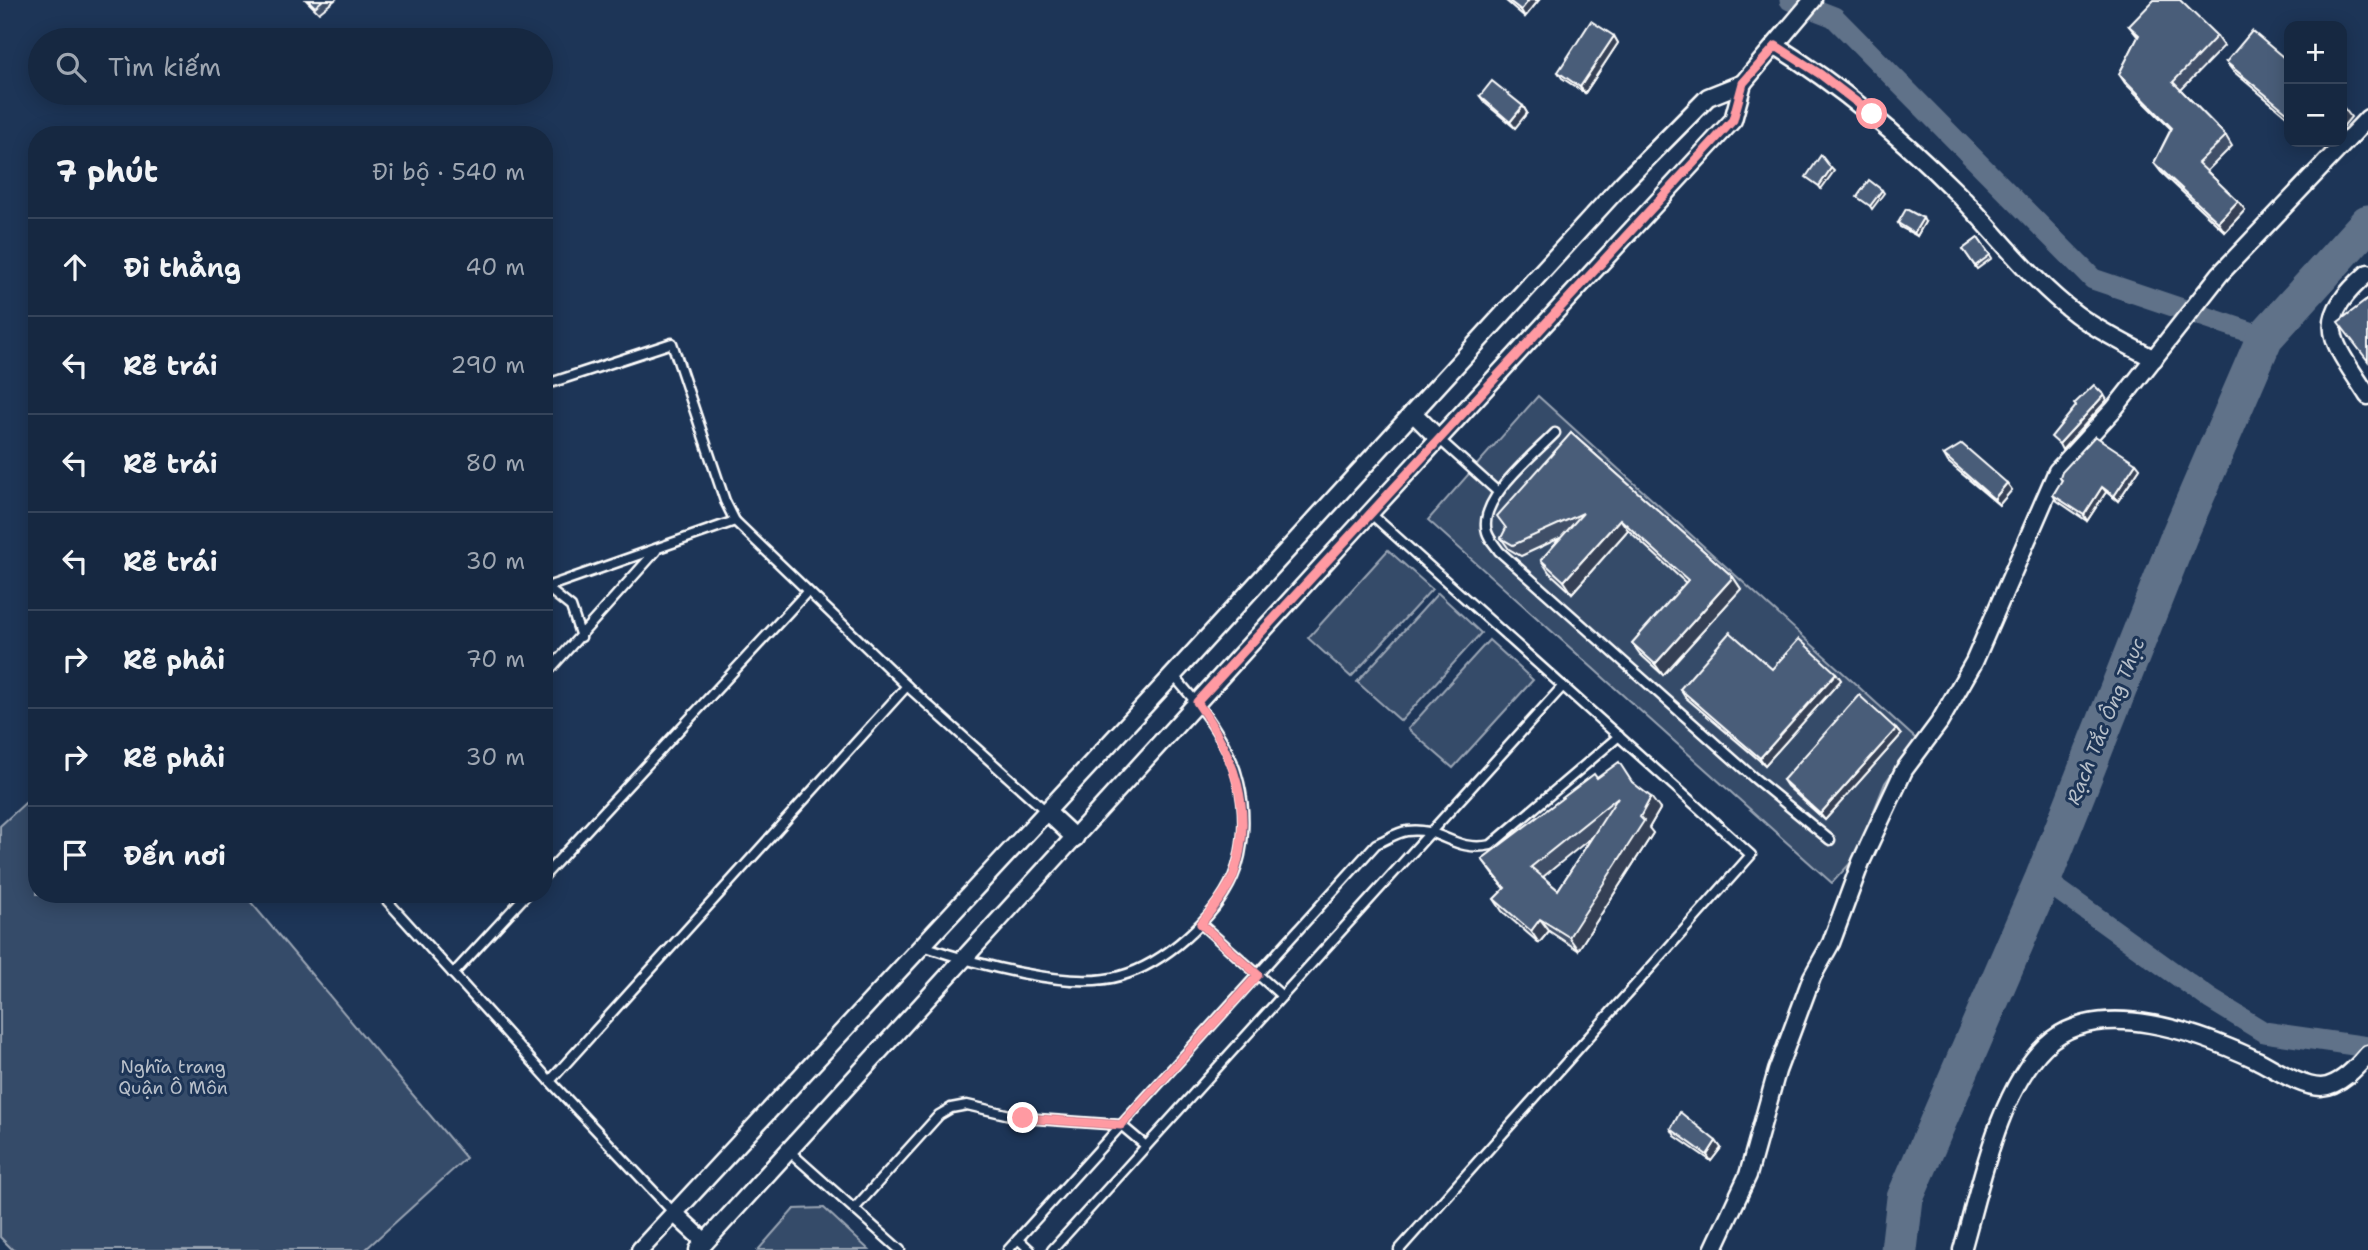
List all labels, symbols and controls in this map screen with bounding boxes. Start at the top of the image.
map controls [2284,21,2347,147]
button: + [2284,21,2347,84]
search box [28,28,553,105]
icon: search [52,48,90,86]
text: Tìm kiếm [108,49,221,84]
button: − [2284,84,2347,147]
route start [1856,98,1887,129]
text: 7 phút [56,151,158,192]
text: Đi bộ · 540 m [372,157,525,187]
icon: ahead [56,248,94,286]
text: Đi thẳng [123,250,241,285]
text: 40 m [465,252,525,282]
icon: left [56,346,94,384]
text: Rẽ trái [123,348,218,383]
text: 290 m [451,350,525,380]
icon: left [56,444,94,482]
text: Rẽ trái [123,446,218,481]
text: 80 m [466,448,525,478]
icon: left [56,542,94,580]
text: Rẽ trái [123,544,218,579]
text: 30 m [466,546,525,576]
water label: Rạch Tắc Ông Thục [2060,634,2150,808]
icon: right [56,640,94,678]
text: Rẽ phải [123,642,225,677]
text: 70 m [466,644,525,674]
icon: right [56,738,94,776]
text: Rẽ phải [123,740,225,775]
text: 30 m [466,742,525,772]
icon: arrive [56,836,94,874]
text: Đến nơi [123,838,226,873]
park label: Nghĩa trang Quận Ô Môn [118,1055,228,1100]
route end [1007,1102,1038,1133]

